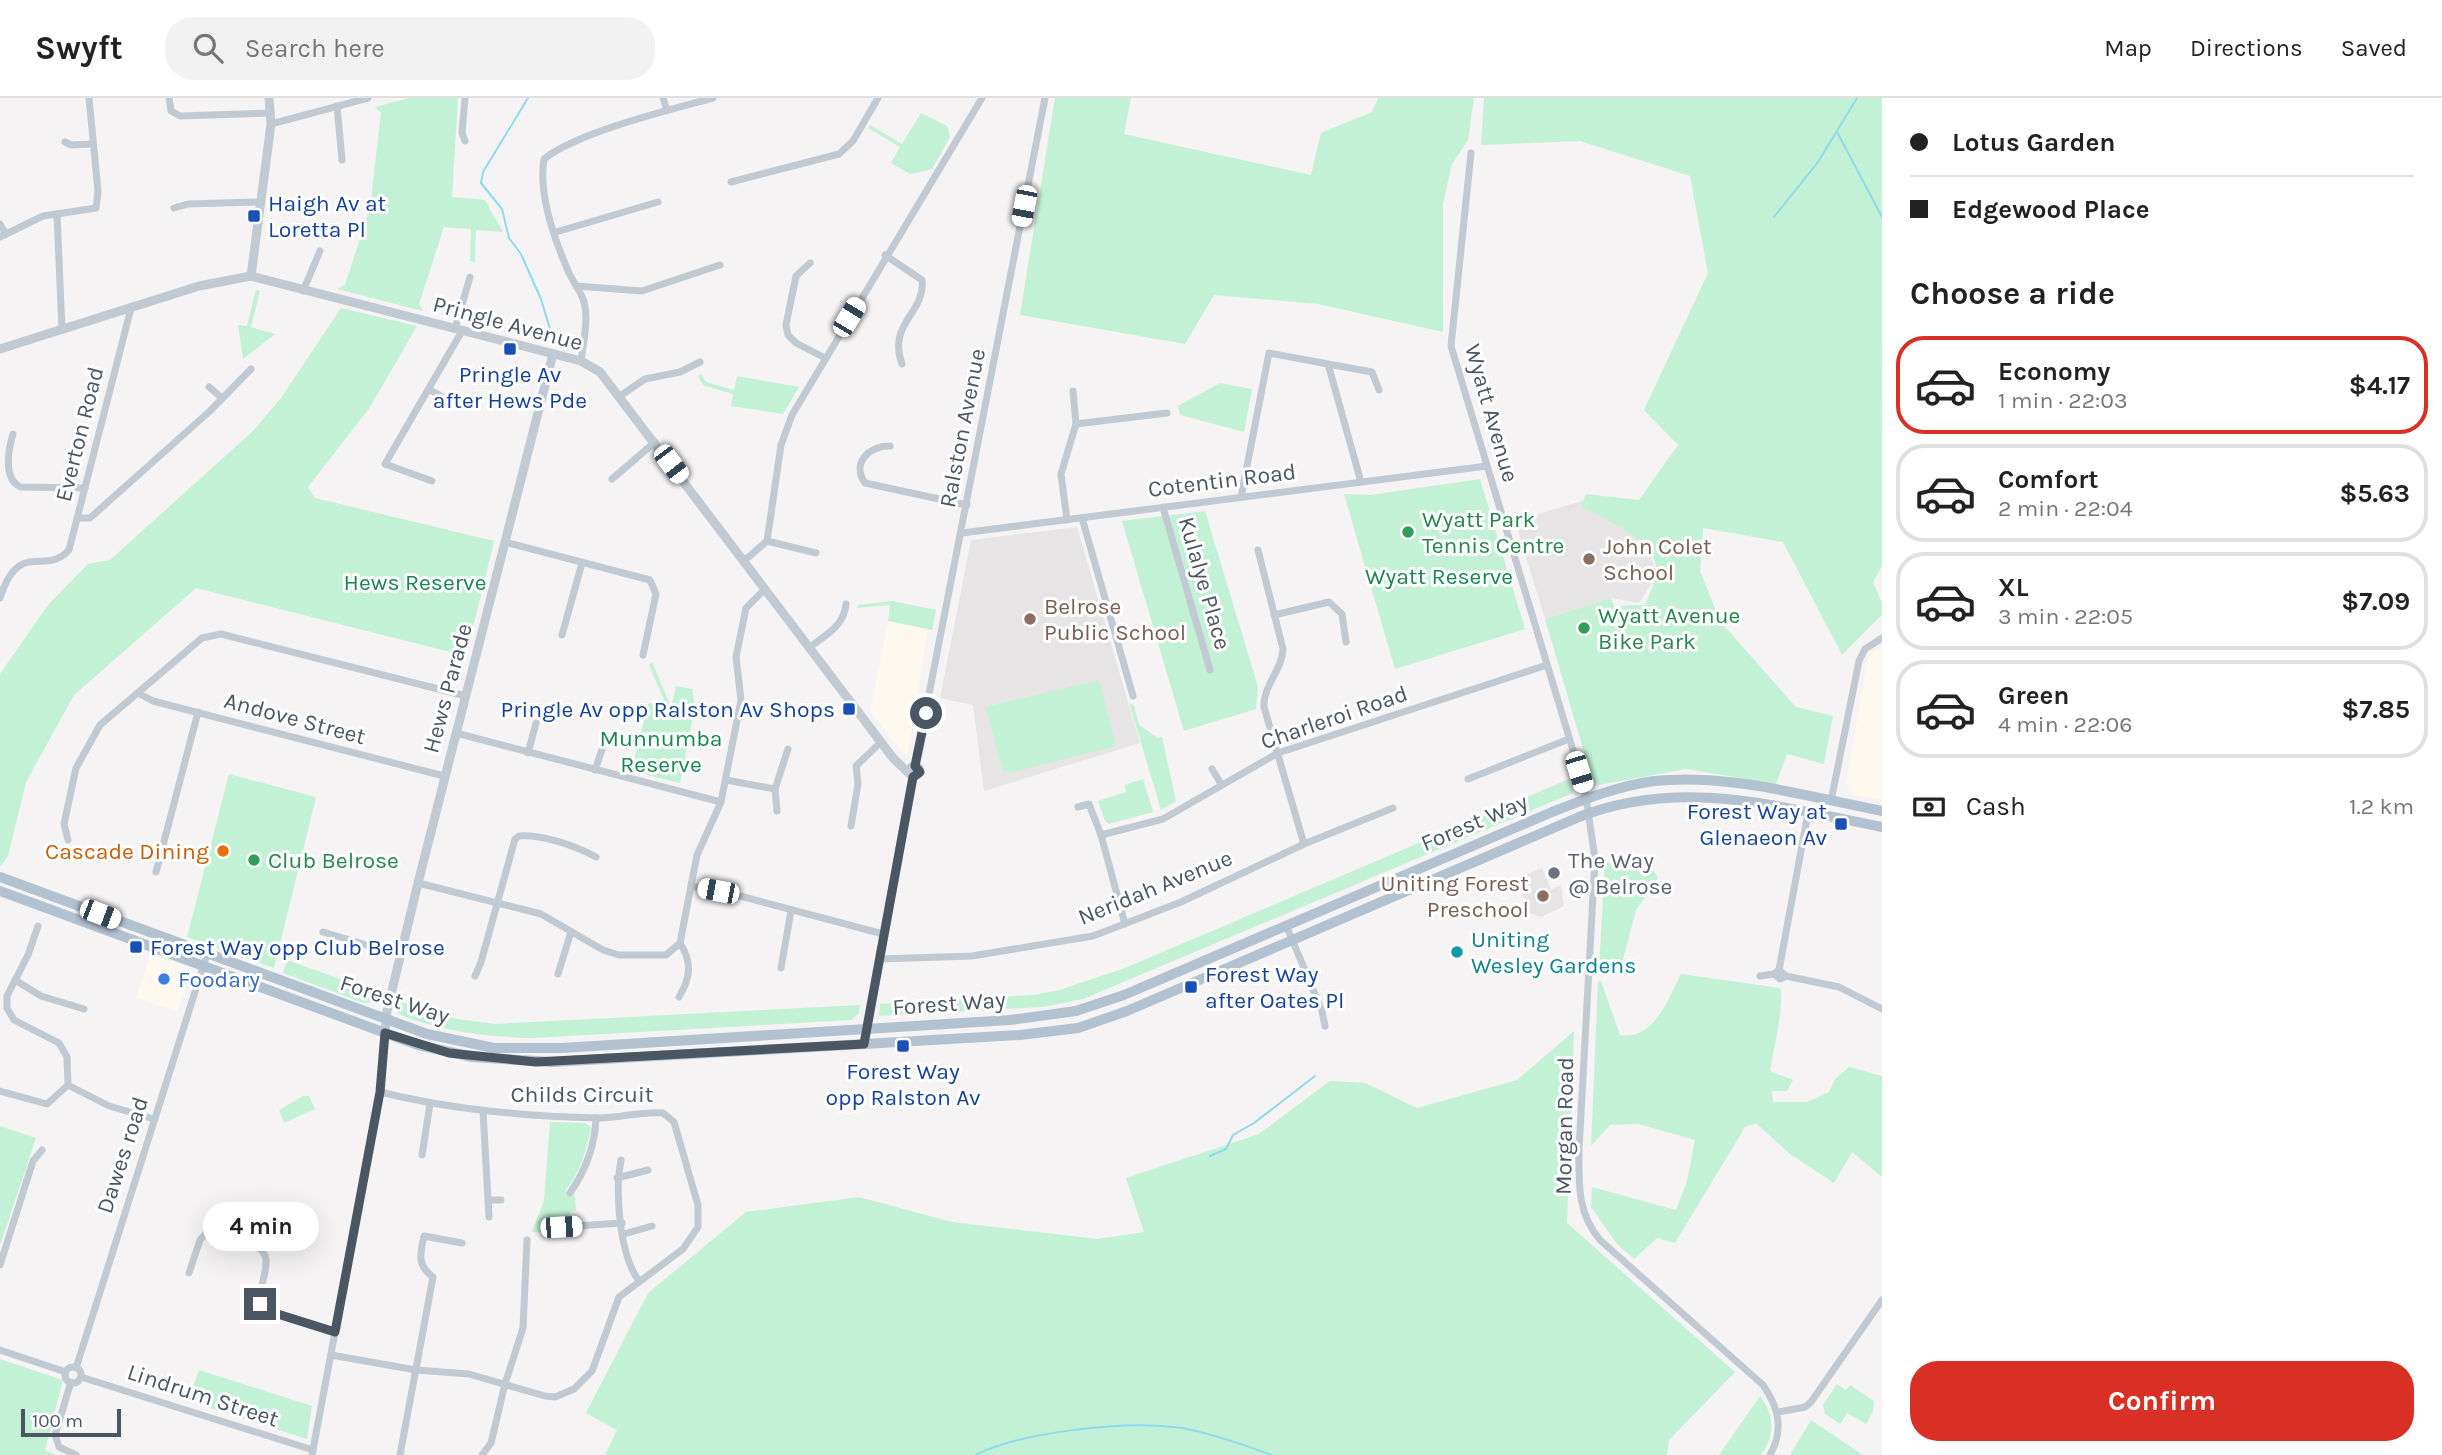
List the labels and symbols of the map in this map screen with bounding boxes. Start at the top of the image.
car [1010,183,1039,229]
place label: Haigh Av at Loretta Pl [268,190,387,243]
marker: Haigh Av at Loretta Pl [246,208,262,224]
street label: Pringle Avenue [430,290,586,356]
car [830,294,869,340]
marker: Pringle Av after Hews Pde [502,341,518,357]
street label: Wyatt Avenue [1459,341,1524,485]
street label: Ralston Avenue [934,346,991,510]
place label: Pringle Av after Hews Pde [433,361,587,414]
street label: Everton Road [50,364,109,504]
car [650,441,693,487]
street label: Cotentin Road [1147,458,1298,503]
place label: Wyatt Park Tennis Centre [1422,506,1564,559]
street label: Kulalye Place [1173,514,1236,653]
marker: Wyatt Park Tennis Centre [1400,524,1416,540]
place label: John Colet School [1603,533,1712,586]
marker: John Colet School [1581,551,1597,567]
park label: Wyatt Reserve [1365,563,1513,590]
park label: Hews Reserve [344,569,486,596]
place label: Belrose Public School [1044,593,1186,646]
place label: Wyatt Avenue Bike Park [1598,602,1740,655]
marker: Belrose Public School [1022,611,1038,627]
street label: Hews Parade [417,620,478,756]
marker: Wyatt Avenue Bike Park [1576,620,1592,636]
street label: Charleroi Road [1257,680,1411,755]
street label: Andove Street [221,687,369,750]
place label: Pringle Av opp Ralston Av Shops [500,696,835,723]
route start [910,697,942,729]
marker: Pringle Av opp Ralston Av Shops [841,701,857,717]
park label: Munnumba Reserve [600,725,722,778]
car [1563,749,1596,795]
street label: Forest Way [1417,788,1532,857]
place label: Forest Way at Glenaeon Av [1687,798,1827,851]
marker: Forest Way at Glenaeon Av [1833,816,1849,832]
place label: Cascade Dining [45,838,209,865]
marker: Cascade Dining [215,843,231,859]
street label: Neridah Avenue [1074,844,1236,931]
place label: Club Belrose [268,847,399,874]
place label: The Way @ Belrose [1568,847,1672,900]
marker: Club Belrose [246,852,262,868]
marker: The Way @ Belrose [1546,865,1562,881]
place label: Uniting Forest Preschool [1381,870,1529,923]
car [696,877,741,905]
marker: Uniting Forest Preschool [1535,888,1551,904]
car [77,897,124,931]
place label: Uniting Wesley Gardens [1471,926,1636,979]
place label: Forest Way opp Club Belrose [150,934,445,961]
marker: Forest Way opp Club Belrose [128,939,144,955]
marker: Uniting Wesley Gardens [1449,944,1465,960]
place label: Forest Way after Oates Pl [1205,961,1344,1014]
place label: Foodary [178,966,260,993]
street label: Forest Way [337,969,453,1030]
marker: Foodary [156,971,172,987]
marker: Forest Way after Oates Pl [1183,979,1199,995]
street label: Forest Way [891,986,1007,1021]
marker: Forest Way opp Ralston Av [895,1038,911,1054]
street label: Morgan Road [1550,1057,1579,1195]
place label: Forest Way opp Ralston Av [825,1058,981,1111]
street label: Childs Circuit [510,1081,654,1108]
street label: Dawes road [91,1093,154,1217]
callout: 4 min [202,1202,318,1252]
car [540,1215,583,1239]
route end [244,1288,276,1320]
street label: Lindrum Street [124,1358,282,1433]
scale bar [21,1406,121,1438]

